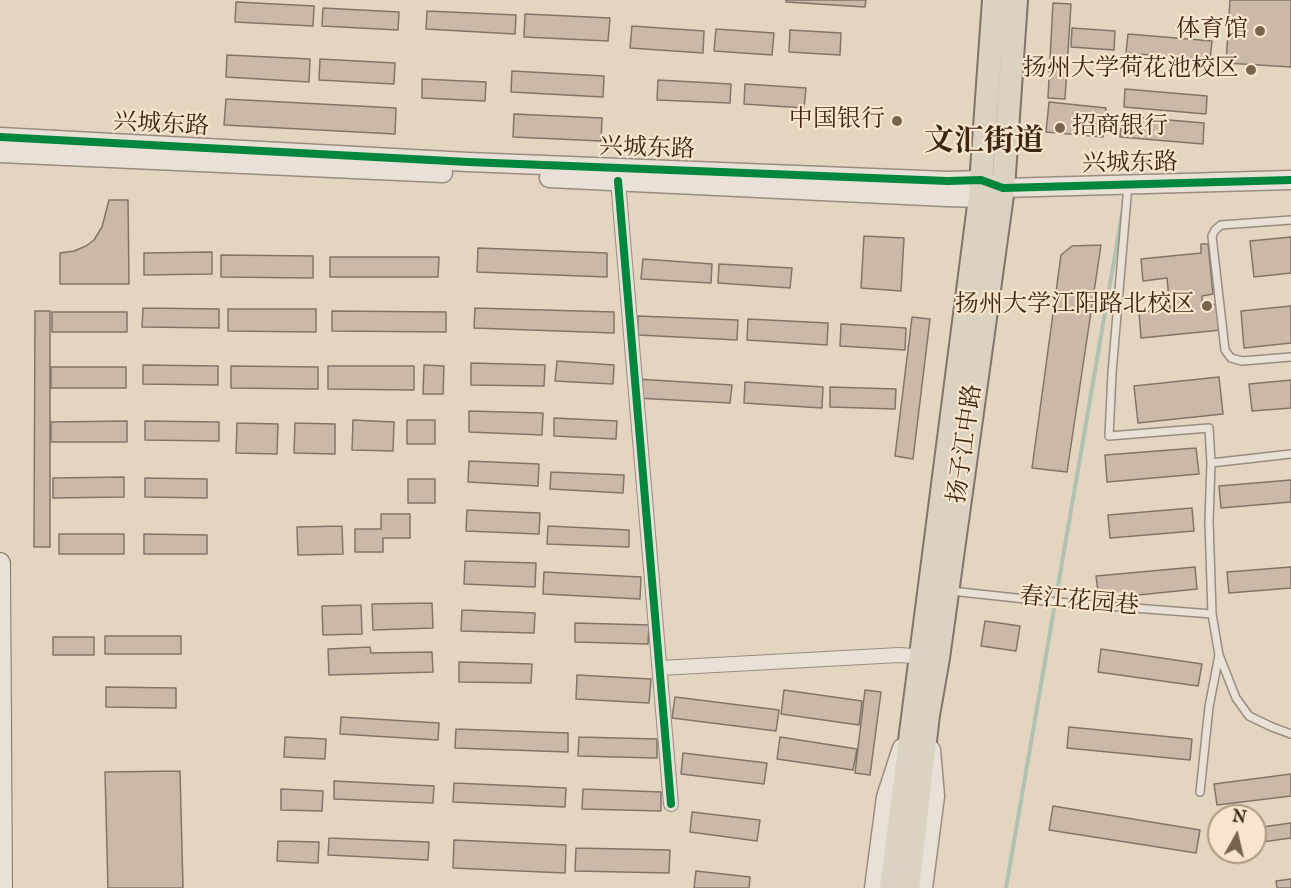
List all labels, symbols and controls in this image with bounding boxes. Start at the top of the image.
place label: 体育馆 [1176,17,1248,45]
marker: 体育馆 [1253,24,1267,38]
place label: 扬州大学荷花池校区 [1023,56,1239,84]
marker: 扬州大学荷花池校区 [1244,63,1258,77]
place label: 中国银行 [789,107,885,135]
street label: 兴城东路 [112,109,210,143]
marker: 中国银行 [890,114,904,128]
place label: 招商银行 [1072,114,1168,142]
marker: 招商银行 [1053,121,1067,135]
district label: 文汇街道 [924,126,1044,162]
street label: 兴城东路 [599,134,695,166]
street label: 兴城东路 [1082,150,1178,180]
place label: 扬州大学江阳路北校区 [955,292,1195,320]
marker: 扬州大学江阳路北校区 [1200,299,1214,313]
street label: 扬子江中路 [944,383,990,505]
street label: 春江花园巷 [1018,583,1140,623]
north arrow [1207,804,1267,864]
text: N [1231,807,1247,829]

